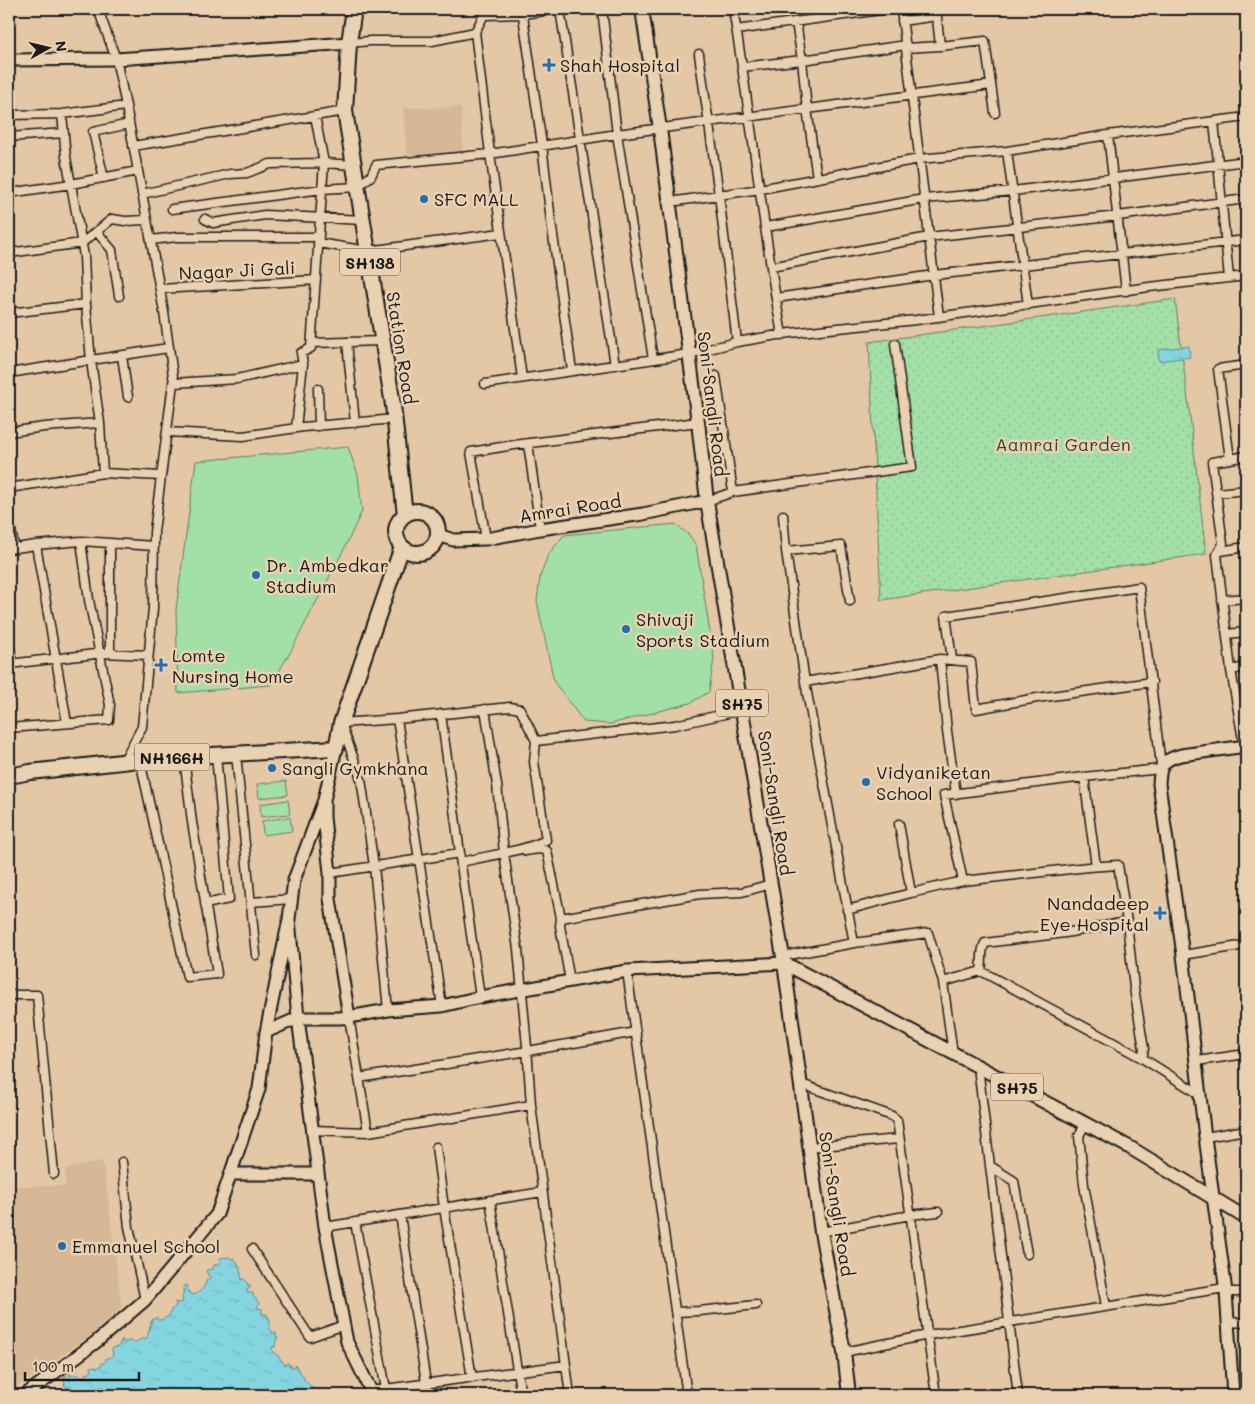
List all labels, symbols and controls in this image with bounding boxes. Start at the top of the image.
north arrow [22,22,72,72]
text: N [51,40,72,53]
place label: Shah Hospital [560,53,680,77]
marker: Shah Hospital [542,58,556,72]
place label: SFC MALL [434,187,519,211]
marker: SFC MALL [418,193,430,205]
road number: SH138 [340,248,400,276]
street label: Nagar Ji Gali [178,255,296,285]
street label: Station Road [381,290,423,406]
street label: Soni-Sangli Road [692,330,734,478]
park label: Aamrai Garden [995,432,1131,456]
street label: Amrai Road [517,488,623,528]
place label: Dr. Ambedkar Stadium [266,553,389,598]
marker: Dr. Ambedkar Stadium [250,569,262,581]
place label: Shivaji Sports Stadium [636,607,770,652]
marker: Shivaji Sports Stadium [620,623,632,635]
place label: Lomte Nursing Home [172,643,294,688]
marker: Lomte Nursing Home [154,658,168,672]
road number: SH75 [716,690,768,716]
street label: Soni-Sangli Road [753,729,799,877]
road number: NH166H [134,744,210,770]
place label: Sangli Gymkhana [282,756,429,780]
place label: Vidyaniketan School [876,760,990,805]
marker: Sangli Gymkhana [266,762,278,774]
marker: Vidyaniketan School [860,776,872,788]
place label: Nandadeep Eye Hospital [1040,891,1149,936]
marker: Nandadeep Eye Hospital [1153,906,1167,920]
road number: SH75 [991,1074,1043,1100]
street label: Soni-Sangli Road [814,1130,860,1278]
place label: Emmanuel School [72,1234,220,1258]
marker: Emmanuel School [56,1240,68,1252]
scale bar [25,1349,139,1381]
text: 100 m [32,1356,74,1376]

